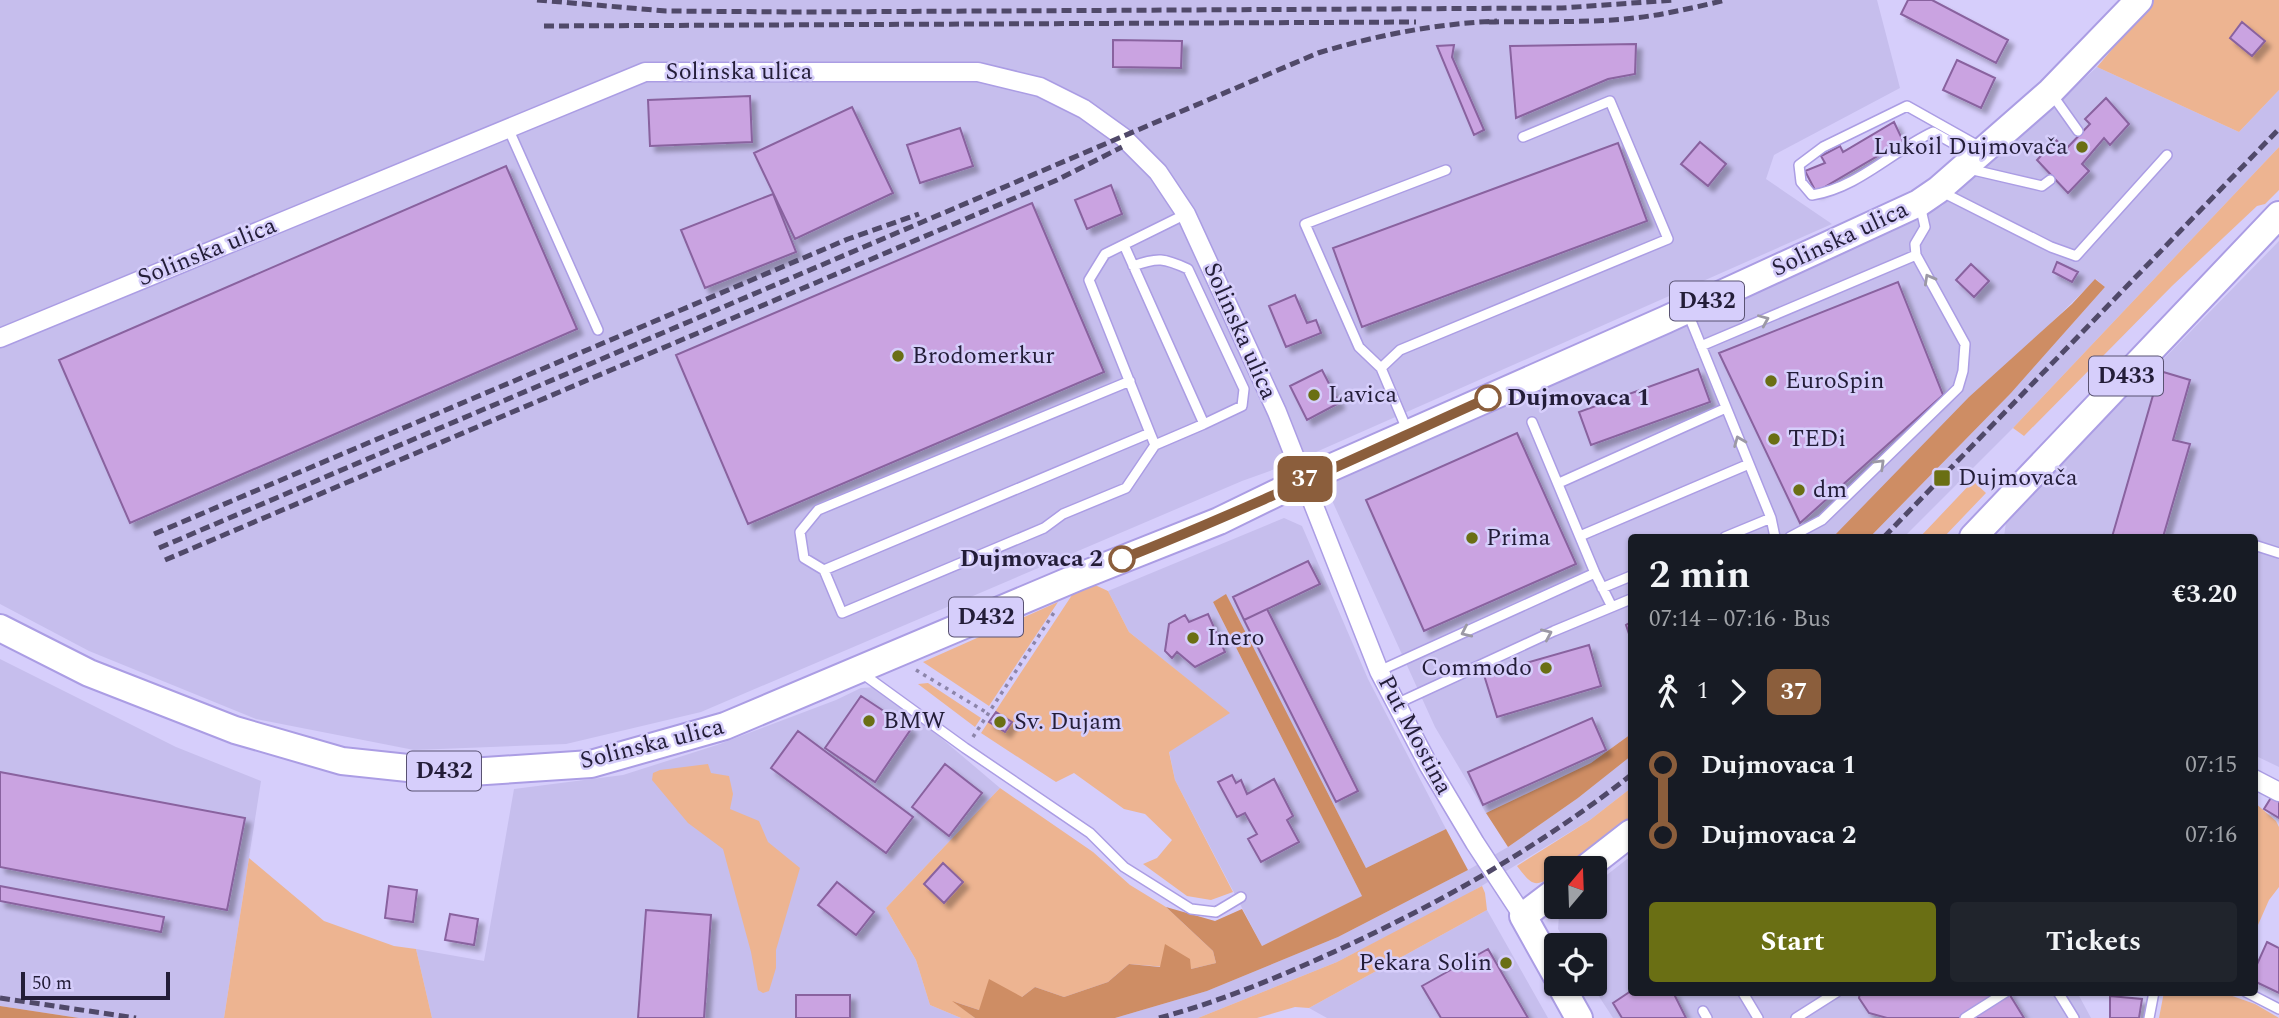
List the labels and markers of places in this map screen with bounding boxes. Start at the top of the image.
place label: Lukoil Dujmovača [1873,129,2068,165]
marker: Lukoil Dujmovača [2074,139,2090,155]
place label: Brodomerkur [912,338,1055,374]
marker: Brodomerkur [890,348,906,364]
place label: EuroSpin [1785,363,1884,399]
marker: EuroSpin [1763,373,1779,389]
place label: Lavica [1328,377,1397,413]
place label: Dujmovaca 1 [1507,380,1650,416]
marker: Dujmovaca 1 [1475,385,1501,411]
marker: Lavica [1306,387,1322,403]
place label: TEDi [1788,421,1846,457]
marker: TEDi [1766,431,1782,447]
place label: Dujmovača [1958,460,2078,496]
marker: Dujmovača [1932,468,1952,488]
place label: dm [1813,472,1847,508]
marker: dm [1791,482,1807,498]
place label: Prima [1486,520,1551,556]
marker: Prima [1464,530,1480,546]
place label: Dujmovaca 2 [960,541,1103,577]
marker: Dujmovaca 2 [1109,546,1135,572]
place label: Inero [1207,620,1264,656]
marker: Inero [1185,630,1201,646]
place label: Commodo [1421,650,1532,686]
marker: Commodo [1538,660,1554,676]
place label: BMW [883,703,946,739]
place label: Sv. Dujam [1014,704,1122,740]
marker: BMW [861,713,877,729]
marker: Sv. Dujam [992,714,1008,730]
place label: Pekara Solin [1359,945,1492,981]
marker: Pekara Solin [1498,955,1514,971]

